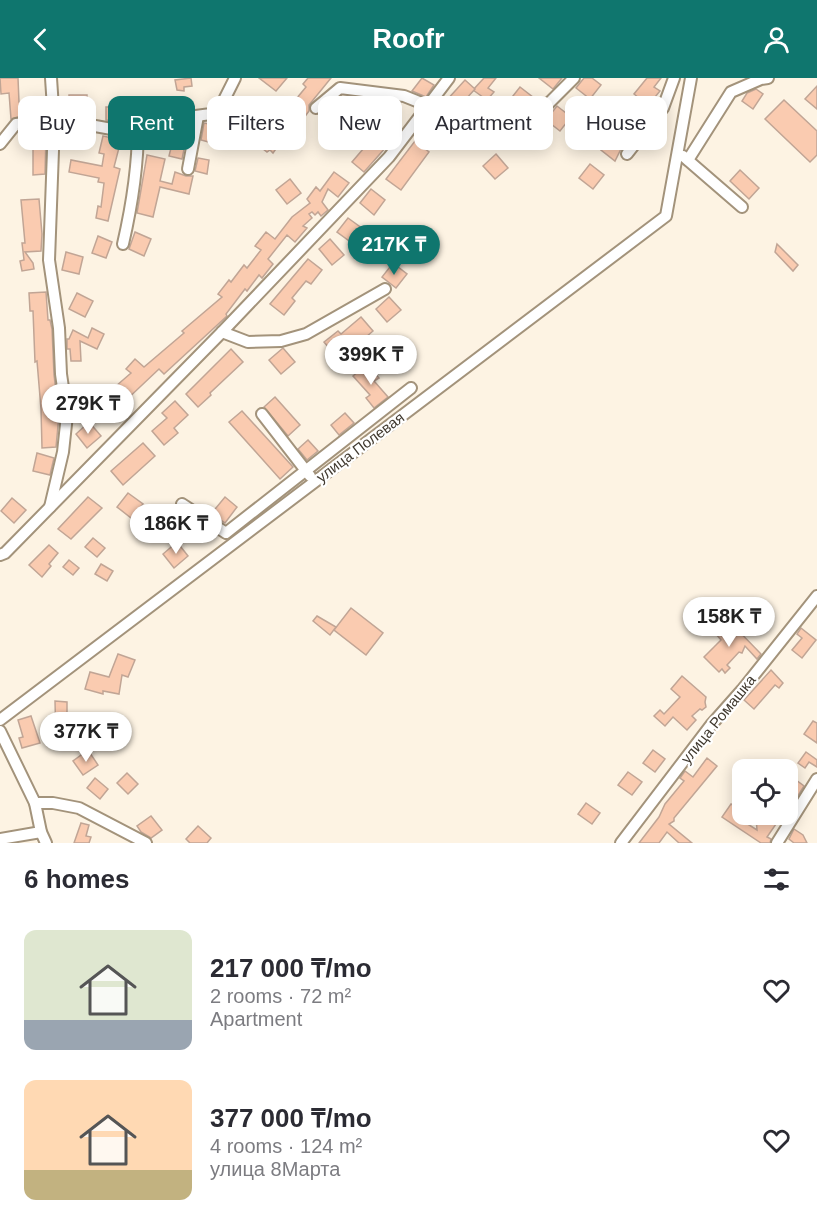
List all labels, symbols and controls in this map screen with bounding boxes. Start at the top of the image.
icon: back [24,23,57,56]
icon: person [760,23,793,56]
text: Roofr [373,24,444,54]
chip: Buy [18,96,96,150]
chip: Rent [108,96,195,150]
chip: Filters [207,96,306,150]
chip: New [318,96,402,150]
chip: Apartment [414,96,553,150]
chip: House [565,96,667,150]
pin: 217K ₸ [345,225,443,276]
text: 217K ₸ [362,233,426,255]
pin: 399K ₸ [322,335,420,386]
text: 399K ₸ [339,343,403,365]
pin: 279K ₸ [39,384,137,435]
text: 279K ₸ [56,392,120,414]
street label: улица Полевая [313,408,407,486]
pin: 186K ₸ [127,504,225,555]
text: 186K ₸ [144,512,208,534]
pin: 158K ₸ [680,597,778,648]
text: 158K ₸ [697,605,761,627]
street label: улица Ромашка [677,671,759,767]
pin: 377K ₸ [37,712,135,763]
text: 377K ₸ [54,720,118,742]
map controls [732,759,798,825]
button: locate [732,759,798,825]
icon: filters [760,863,793,896]
text: 6 homes [24,864,130,894]
text: 217 000 ₸/mo [210,953,372,983]
icon: home [72,954,144,1026]
icon: heart [760,974,793,1007]
text: 2 rooms · 72 m² [210,985,351,1007]
text: Apartment [210,1008,302,1030]
text: 377 000 ₸/mo [210,1103,372,1133]
icon: home [72,1104,144,1176]
icon: heart [760,1124,793,1157]
text: 4 rooms · 124 m² [210,1135,362,1157]
text: улица 8Марта [210,1158,340,1180]

